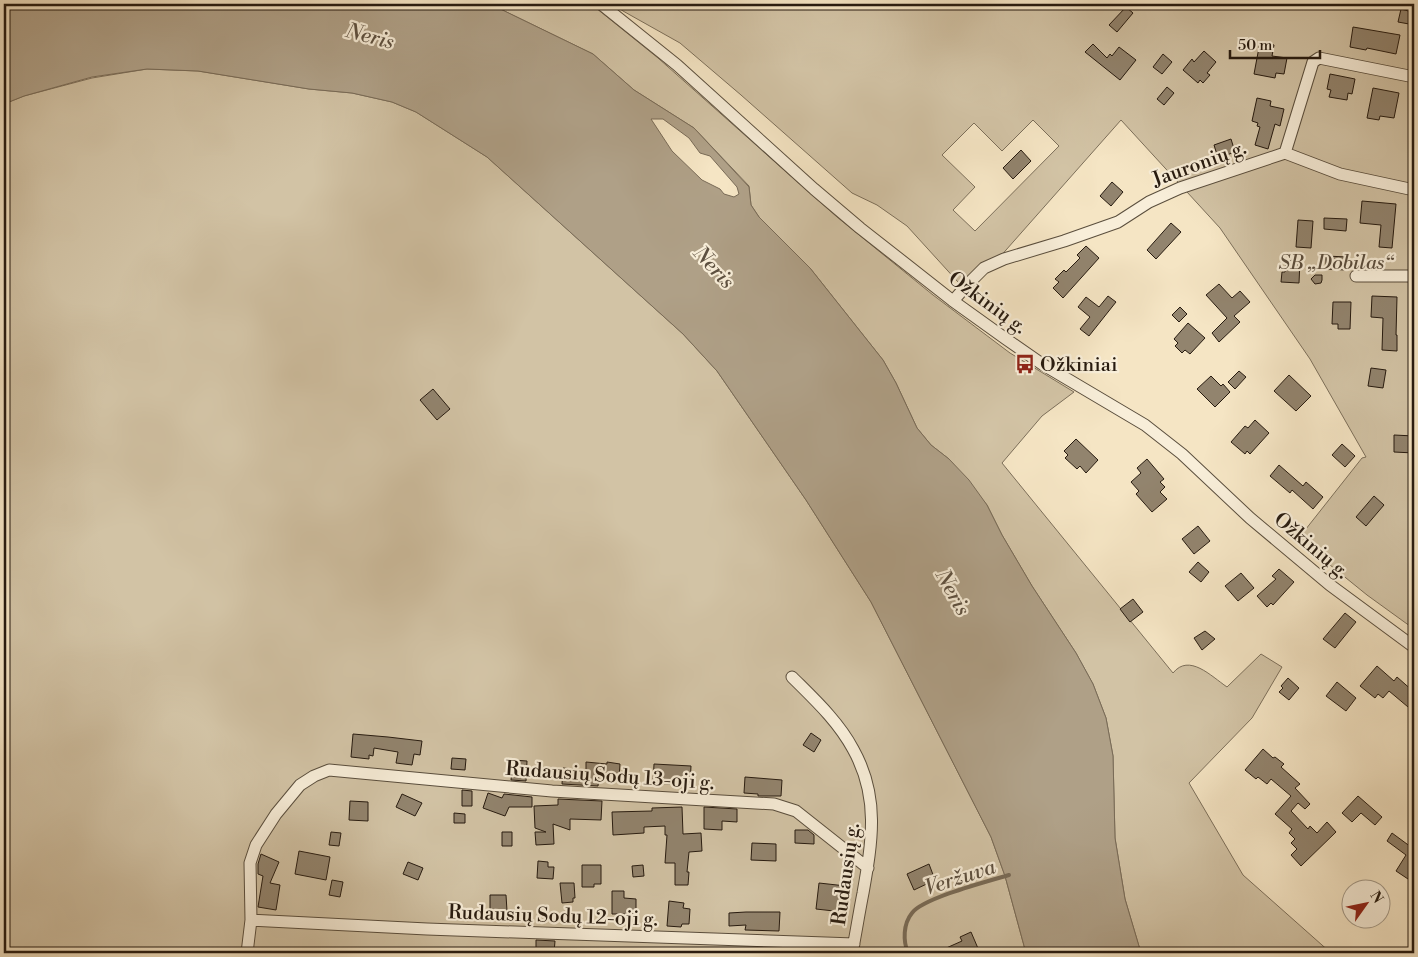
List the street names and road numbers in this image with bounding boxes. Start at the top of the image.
street label: Jauronių g. [1148,136,1250,193]
street label: Ožkinių g. [943,266,1031,340]
street label: Ožkinių g. [1268,507,1354,585]
street label: Rudausių Sodų 13-oji g. [505,757,715,796]
street label: Rudausių g. [827,821,866,927]
street label: Rudausių Sodų 12-oji g. [448,900,658,933]

